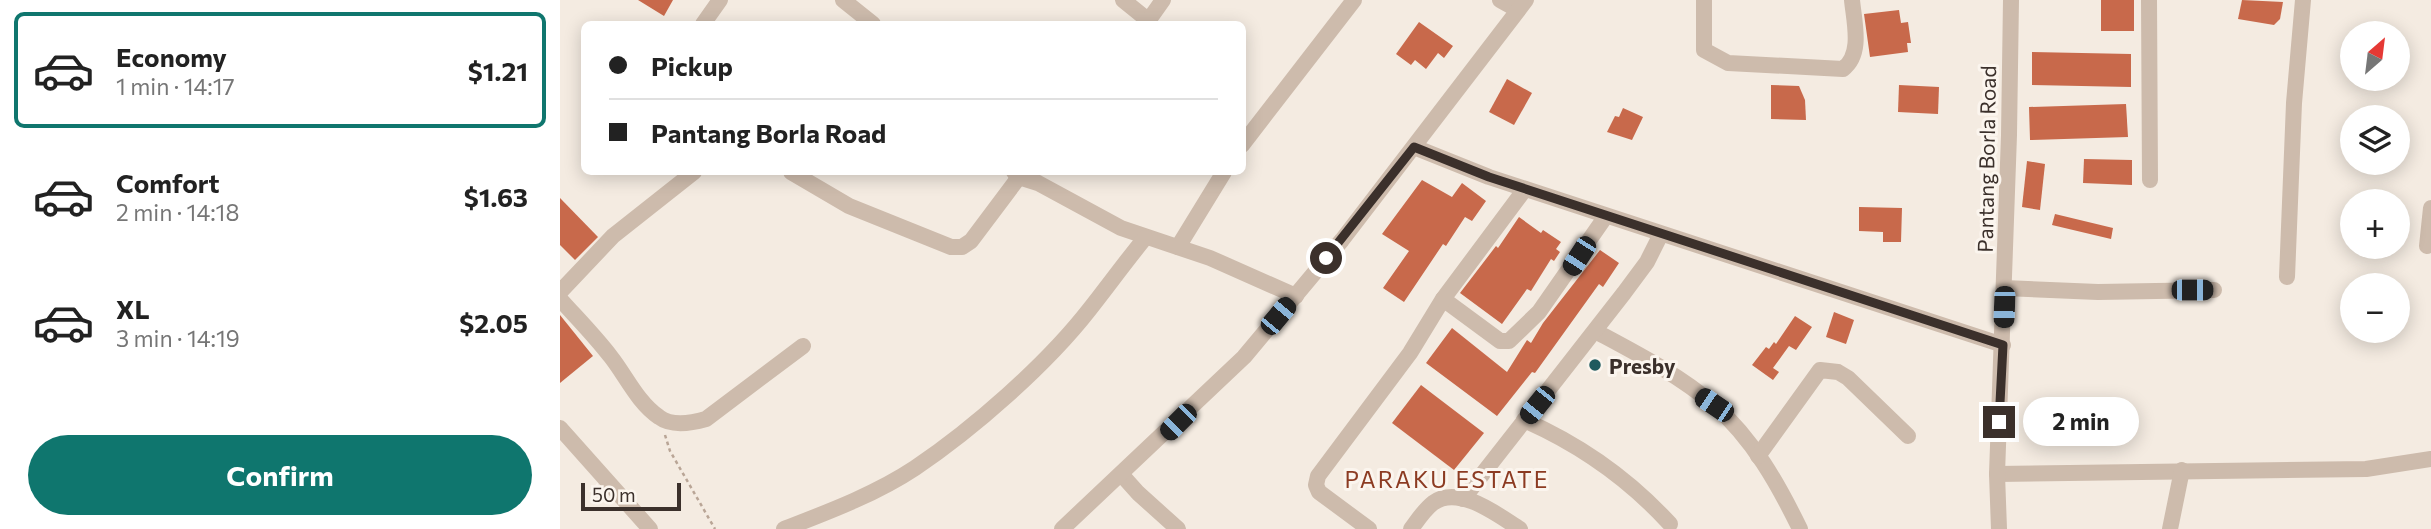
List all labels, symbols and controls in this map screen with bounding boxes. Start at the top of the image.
north arrow [2340,21,2410,91]
map controls [2340,21,2410,343]
icon: car [32,39,95,102]
text: Economy [116,41,227,72]
text: Pickup [651,50,733,81]
text: $1.21 [468,55,528,86]
street label: Pantang Borla Road [1972,65,2000,253]
text: 1 min · 14:17 [116,72,235,100]
button: layers [2340,105,2410,175]
text: Pantang Borla Road [651,117,886,148]
icon: car [32,165,95,228]
text: Comfort [116,167,219,198]
text: $1.63 [464,181,528,212]
button: + [2340,189,2410,259]
text: 2 min · 14:18 [116,198,239,226]
car [1559,233,1600,279]
route start [1310,242,1342,274]
button: − [2340,273,2410,343]
car [2172,280,2214,301]
car [1993,286,2016,328]
icon: car [32,291,95,354]
text: XL [116,293,150,324]
car [1257,293,1300,339]
text: $2.05 [459,307,528,338]
text: 3 min · 14:19 [116,324,240,352]
place label: Presby [1609,353,1676,378]
marker: Presby [1587,357,1603,373]
car [1516,382,1559,428]
car [1691,385,1738,425]
callout: 2 min [2024,398,2139,446]
car [1156,400,1201,444]
route end [1983,406,2015,438]
text: 2 min [2052,407,2110,435]
button: Confirm [28,435,532,515]
district label: PARAKU ESTATE [1345,465,1549,493]
scale bar [581,480,681,512]
text: 50 m [592,483,636,506]

